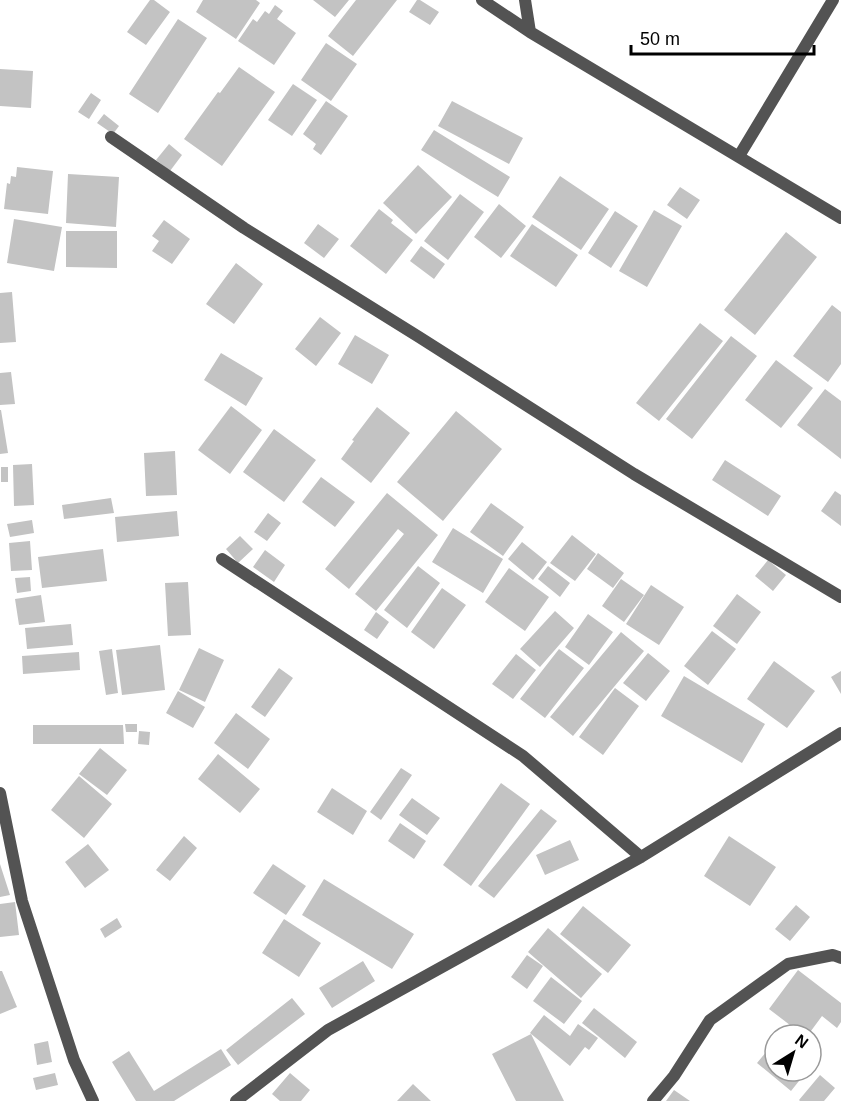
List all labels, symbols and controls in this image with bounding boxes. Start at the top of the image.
scale bar [631,18,814,56]
text: 50 m [640,29,680,49]
north arrow [763,1023,823,1083]
text: N [792,1031,811,1052]

